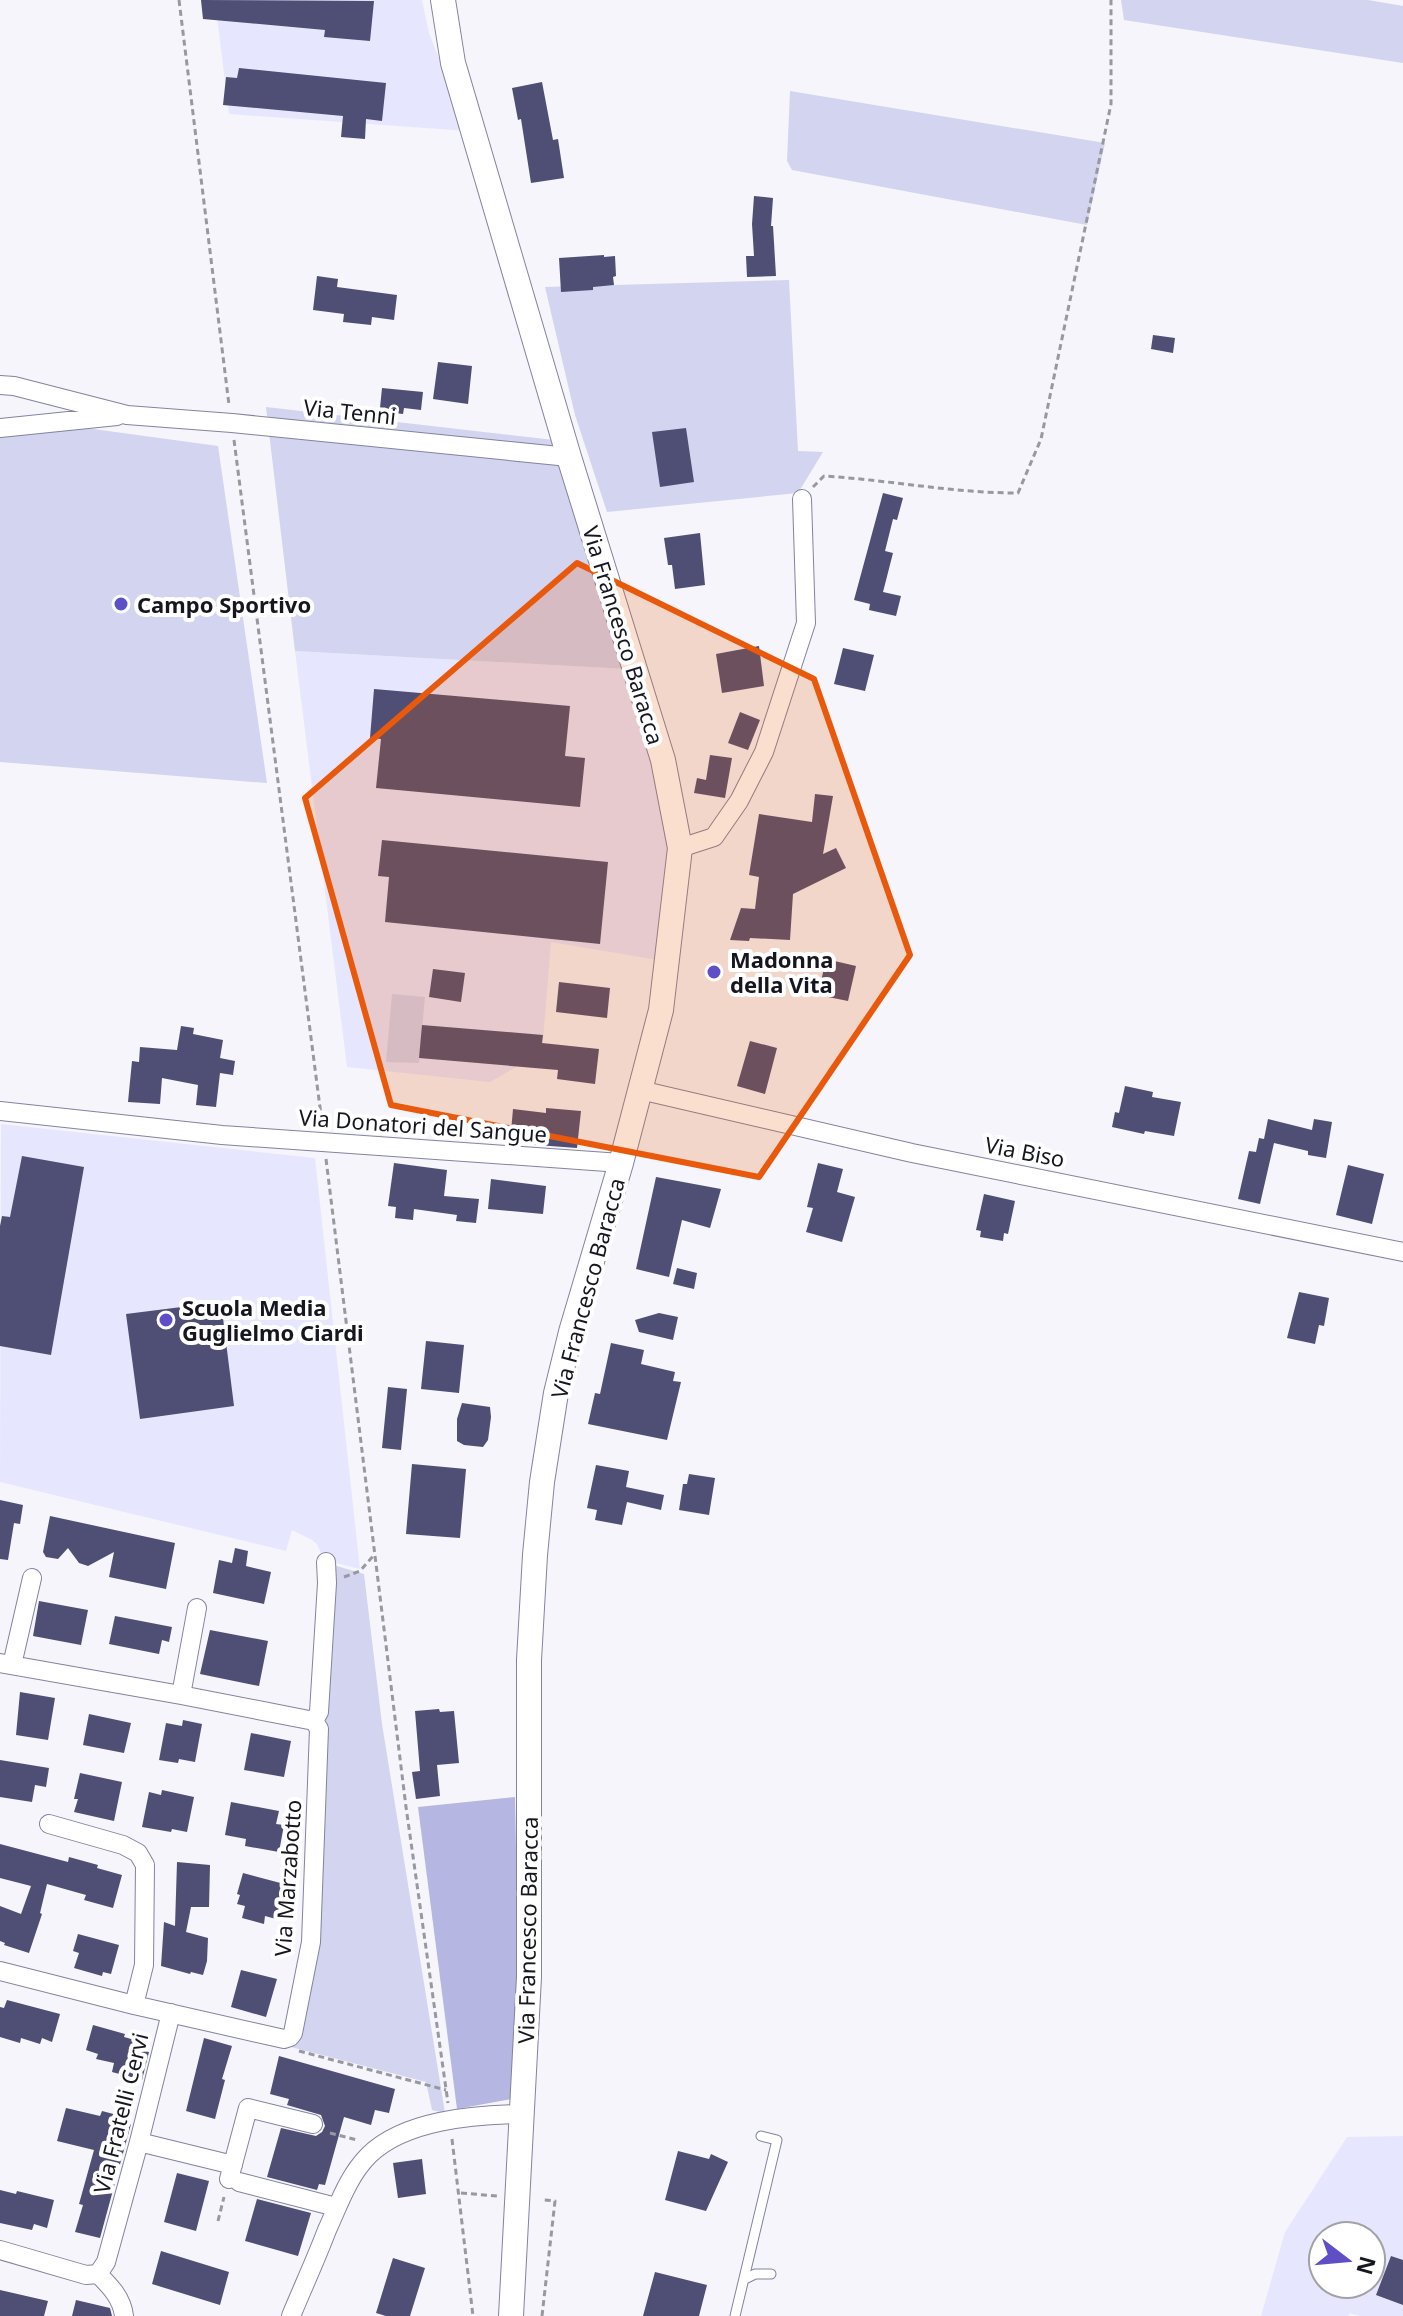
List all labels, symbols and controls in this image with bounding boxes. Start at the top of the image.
street label: Via Tenni [302,391,398,431]
street label: Via Francesco Baracca [576,522,672,748]
place label: Campo Sportivo [137,589,311,619]
marker: Campo Sportivo [112,595,130,613]
place label: Madonna della Vita [730,944,833,999]
marker: Madonna della Vita [705,963,723,981]
street label: Via Donatori del Sangue [298,1101,548,1149]
street label: Via Biso [982,1129,1068,1173]
street label: Via Francesco Baracca [543,1174,631,1402]
place label: Scuola Media Guglielmo Ciardi [182,1292,364,1347]
marker: Scuola Media Guglielmo Ciardi [157,1311,175,1329]
street label: Via Marzabotto [267,1799,307,1957]
street label: Via Francesco Baracca [510,1816,544,2044]
street label: Via Fratelli Cervi [86,2029,154,2197]
north arrow [1307,2220,1387,2300]
text: N [1350,2253,1384,2279]

